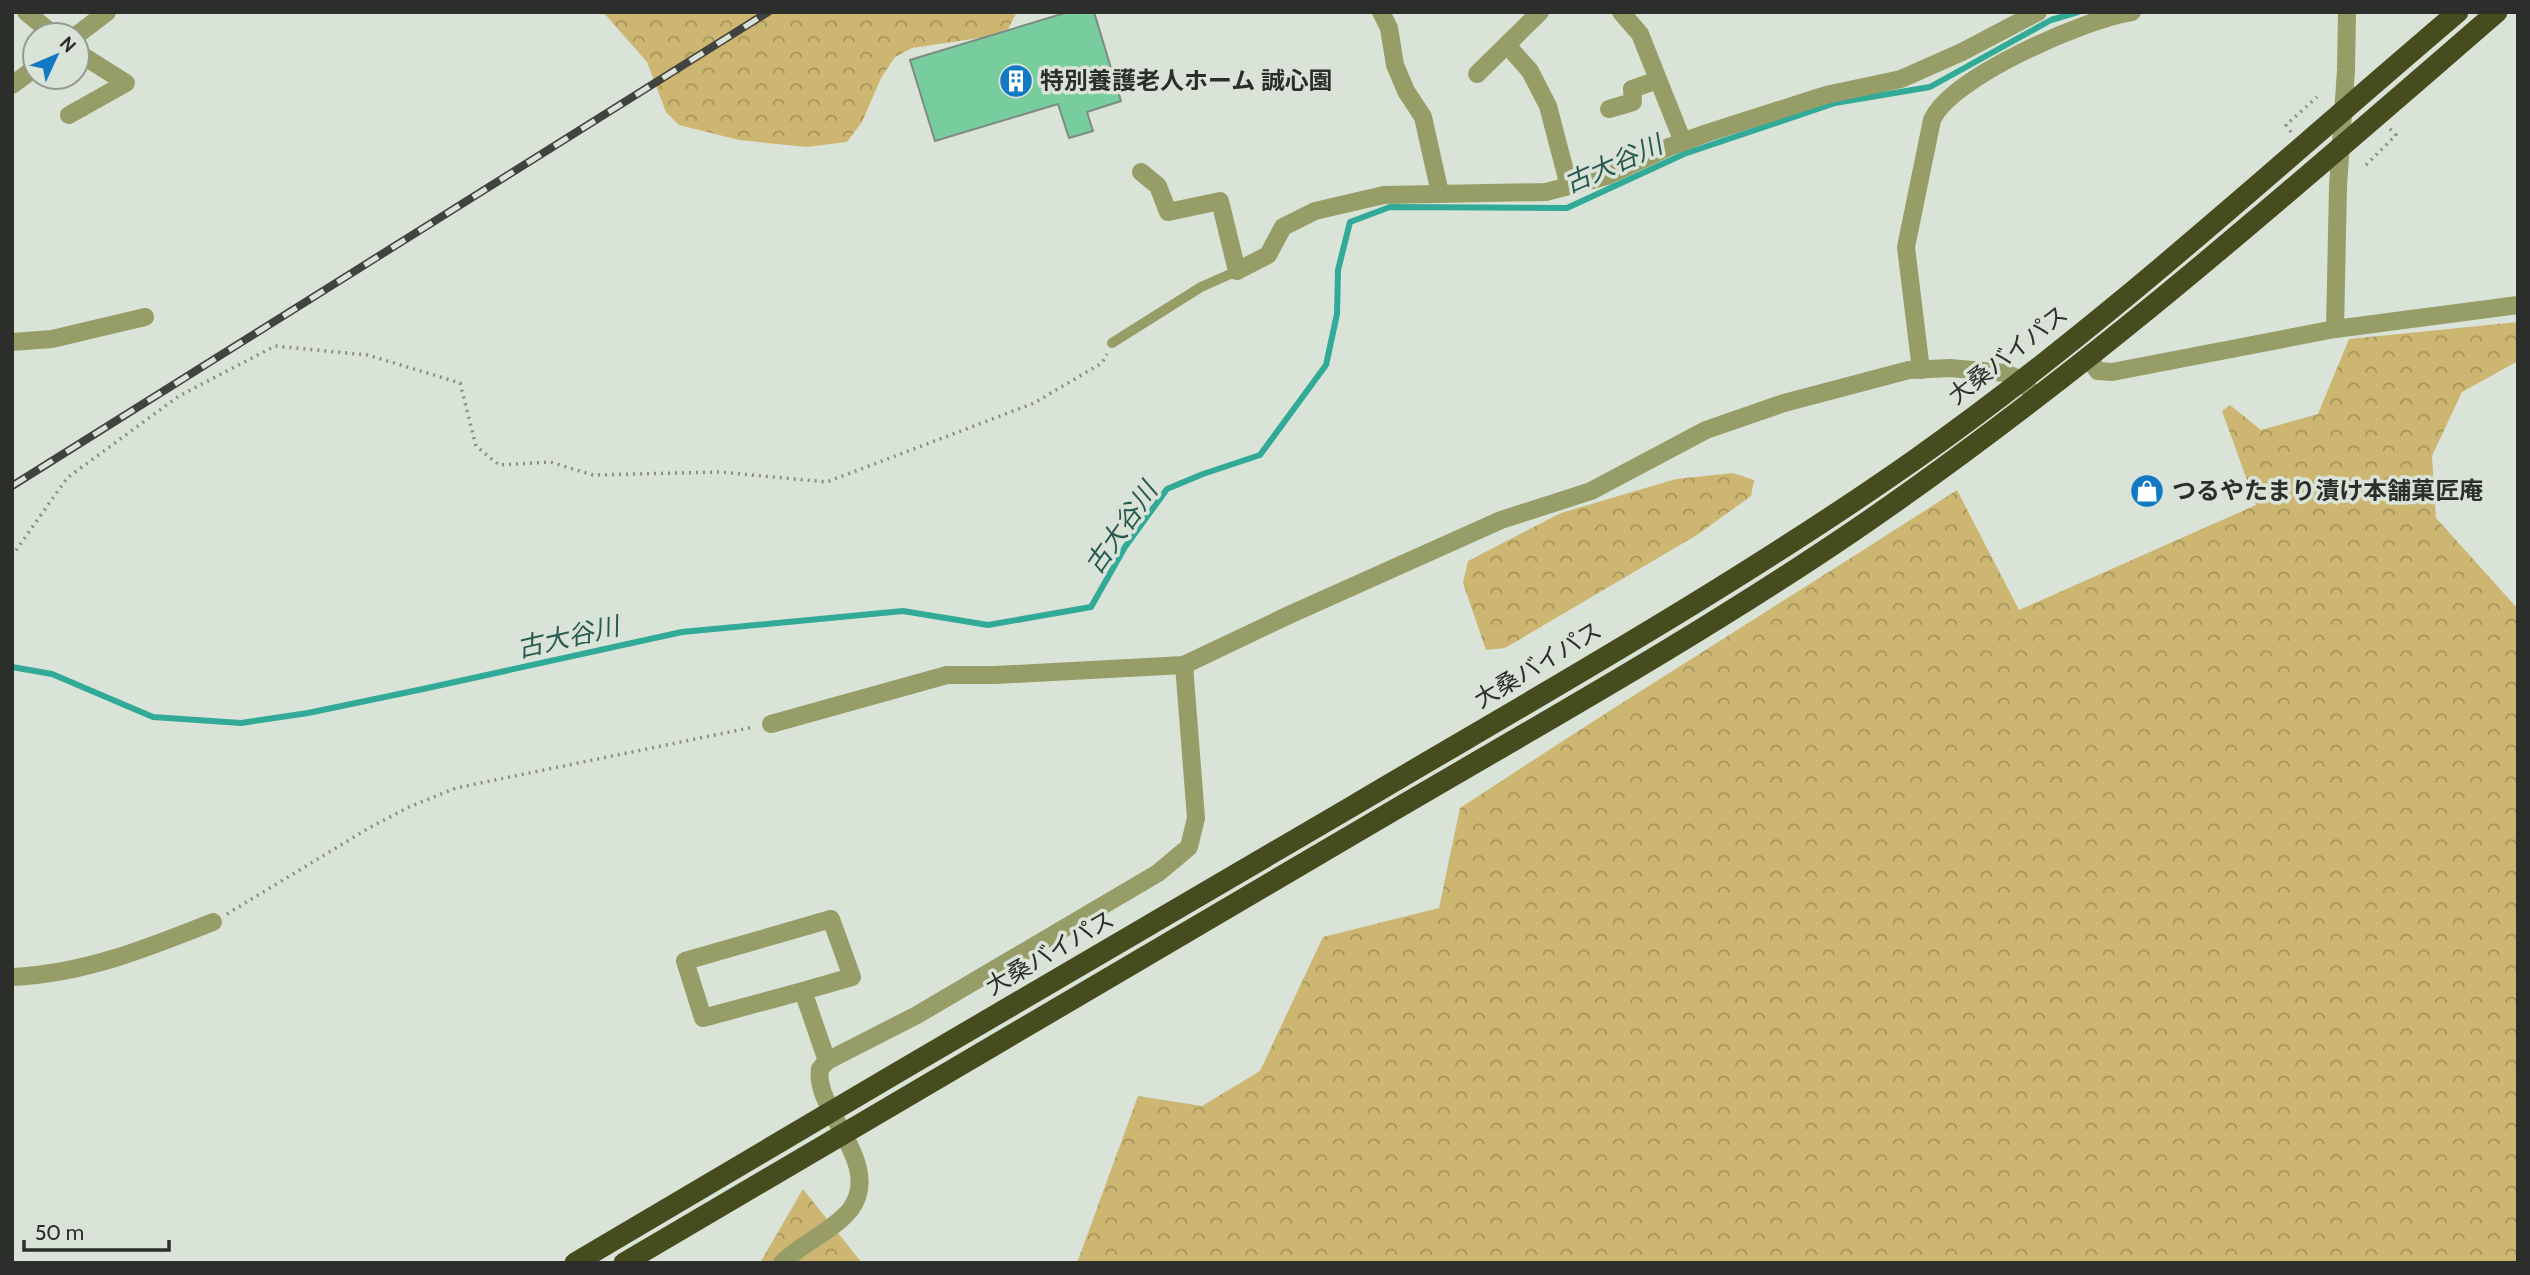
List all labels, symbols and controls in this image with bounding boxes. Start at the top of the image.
north arrow [21,21,91,91]
text: N [55,32,81,57]
building icon: 特別養護老人ホーム 誠心園 [997,62,1035,100]
place label: 特別養護老人ホーム 誠心園 [1040,66,1333,95]
water label: 古大谷川 [1559,127,1670,200]
street label: 大桑バイパス [1942,299,2073,410]
shop icon: つるやたまり漬け本舗菓匠庵 [2128,472,2166,510]
water label: 古大谷川 [1078,474,1166,580]
place label: つるやたまり漬け本舗菓匠庵 [2172,476,2483,505]
water label: 古大谷川 [514,609,625,664]
street label: 大桑バイパス [1469,615,1607,714]
street label: 大桑バイパス [980,904,1119,1001]
scale bar [24,1208,170,1252]
text: 50 m [35,1220,84,1245]

